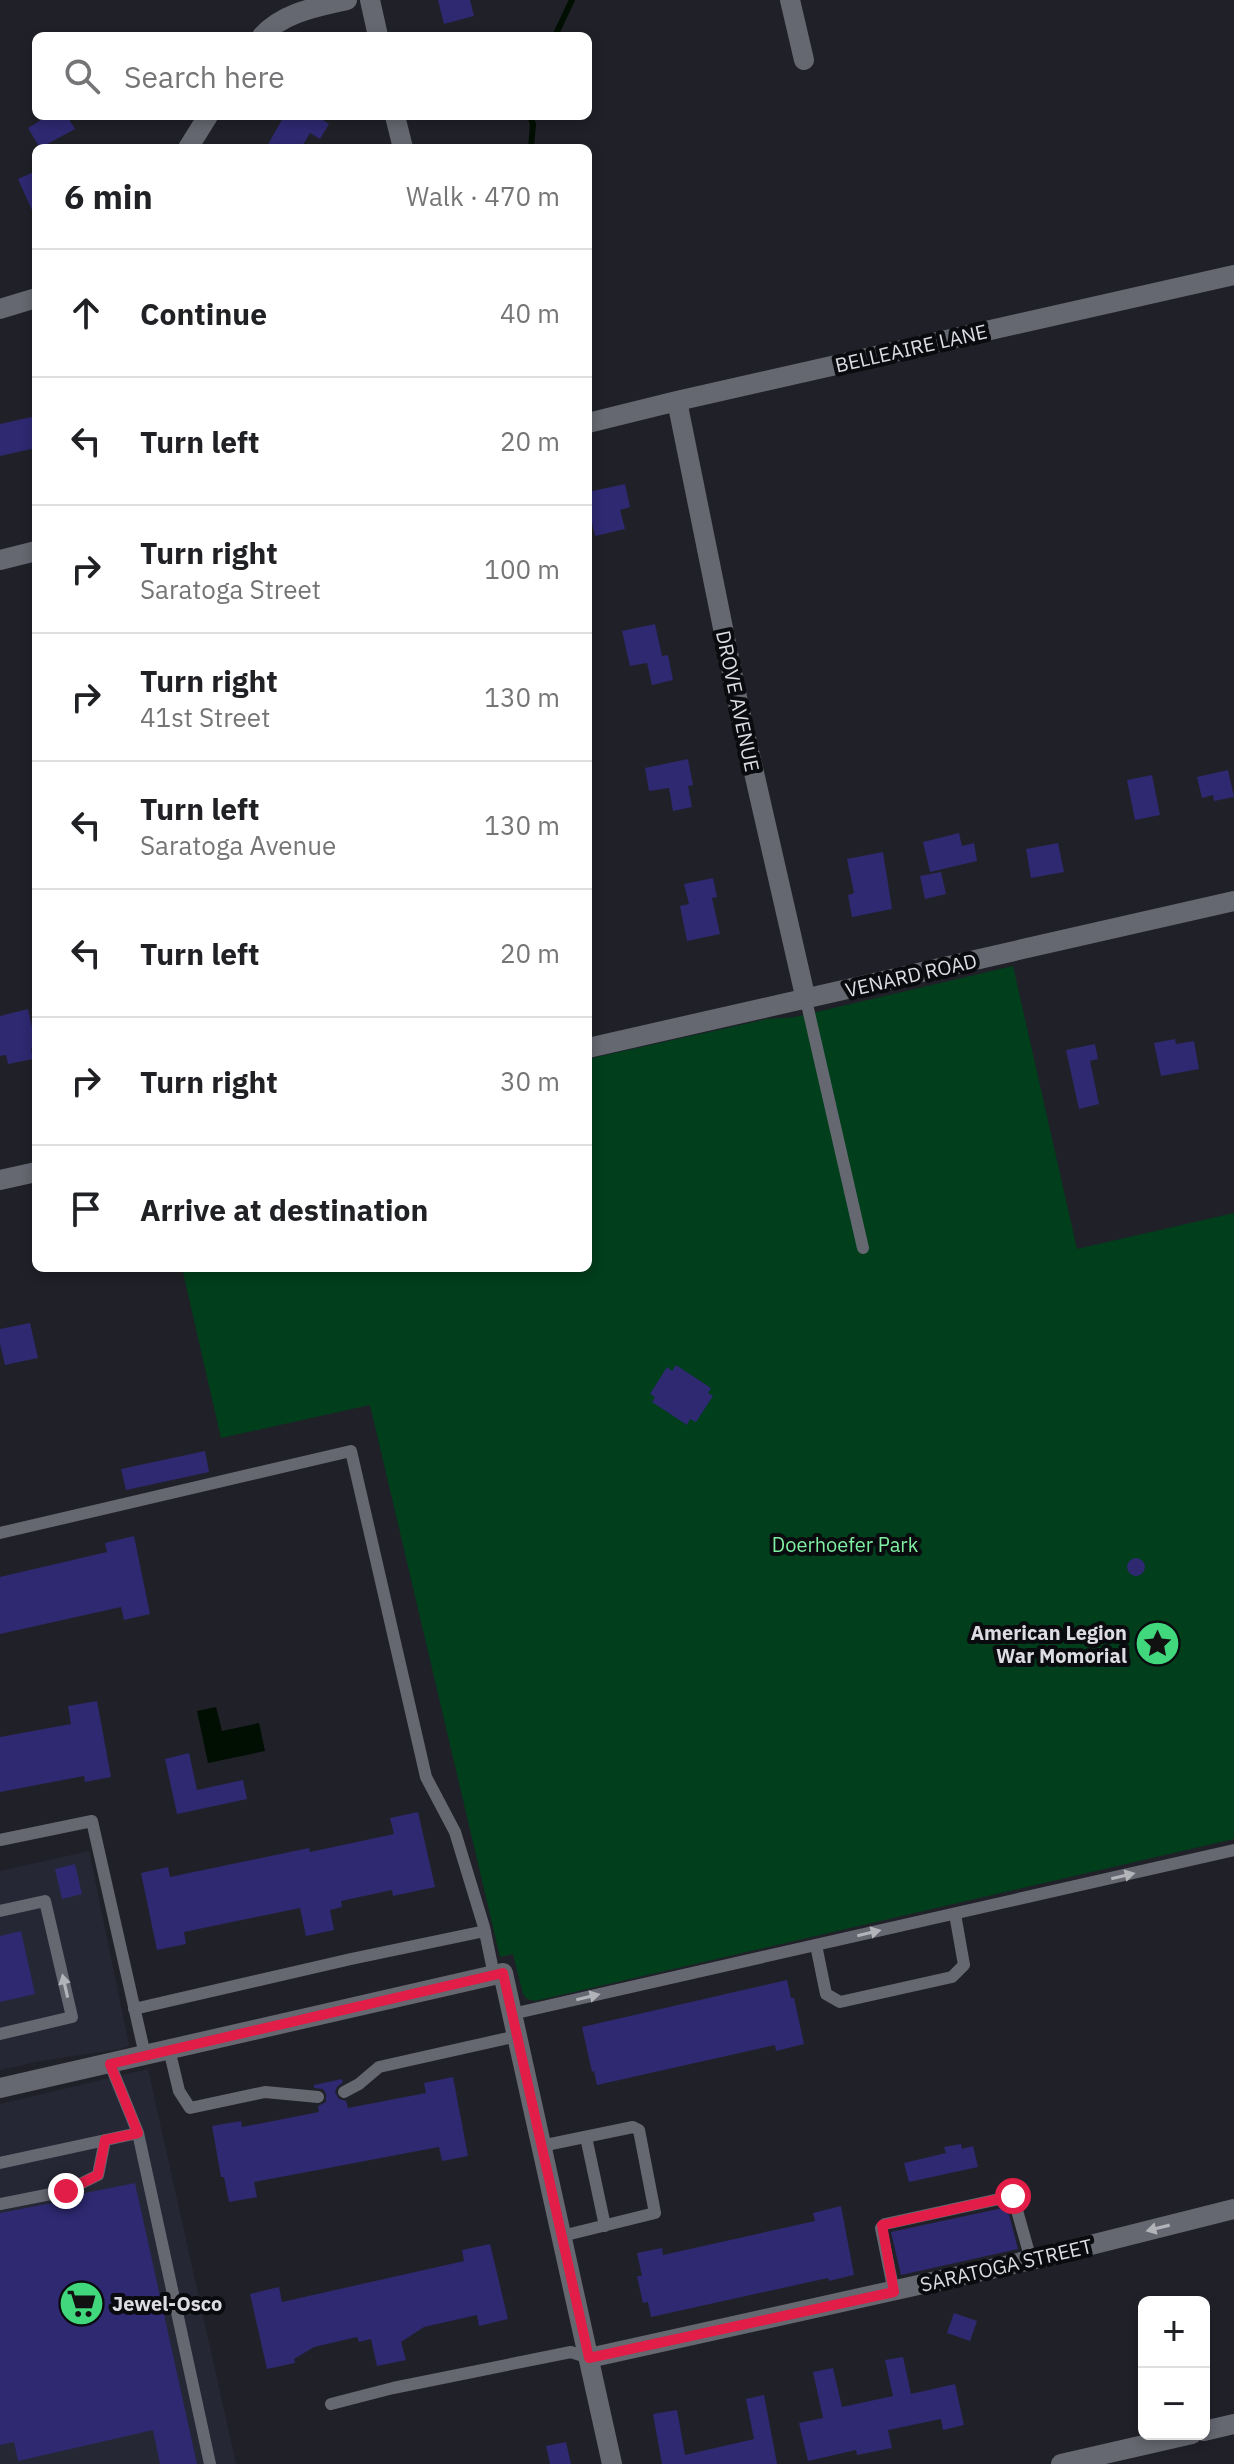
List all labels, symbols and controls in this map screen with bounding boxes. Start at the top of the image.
search box [32,32,592,120]
icon: search [60,54,104,98]
text: Search here [124,57,285,96]
text: 6 min [64,174,153,218]
text: Walk · 470 m [406,179,560,213]
icon: ahead [64,291,108,335]
text: Continue [140,294,267,333]
text: 40 m [500,296,560,330]
street label: BELLEAIRE LANE [832,317,990,379]
icon: left [64,419,108,463]
text: Turn left [140,422,259,461]
text: 20 m [500,424,560,458]
text: Turn right [140,533,278,572]
icon: right [64,547,108,591]
text: 100 m [484,552,560,586]
text: Saratoga Street [140,572,321,606]
street label: DROVE AVENUE [710,628,766,774]
text: Turn right [140,661,278,700]
icon: right [64,675,108,719]
text: 130 m [484,680,560,714]
text: 41st Street [140,700,270,734]
text: Turn left [140,789,259,828]
icon: left [64,803,108,847]
text: 130 m [484,808,560,842]
text: Saratoga Avenue [140,828,336,862]
icon: left [64,931,108,975]
text: Turn left [140,934,259,973]
text: 20 m [500,936,560,970]
street label: VENARD ROAD [842,947,980,1003]
icon: right [64,1059,108,1103]
text: Turn right [140,1062,278,1101]
text: 30 m [500,1064,560,1098]
icon: arrive [64,1187,108,1231]
text: Arrive at destination [140,1190,428,1229]
park label: Doerhoefer Park [772,1531,919,1558]
place label: American Legion War Momorial [970,1619,1127,1669]
place icon: American Legion War Momorial [1134,1620,1182,1668]
one-way arrow [1110,1869,1135,1882]
one-way arrow [857,1926,882,1939]
one-way arrow [58,1974,71,1999]
one-way arrow [576,1990,601,2003]
route end [48,2173,84,2209]
route start [995,2178,1031,2214]
one-way arrow [1146,2223,1171,2235]
street label: SARATOGA STREET [917,2232,1095,2298]
supermarket icon: Jewel-Osco [57,2279,105,2327]
place label: Jewel-Osco [112,2290,222,2317]
map controls [1138,2296,1210,2440]
button: + [1138,2296,1210,2368]
button: − [1138,2368,1210,2440]

